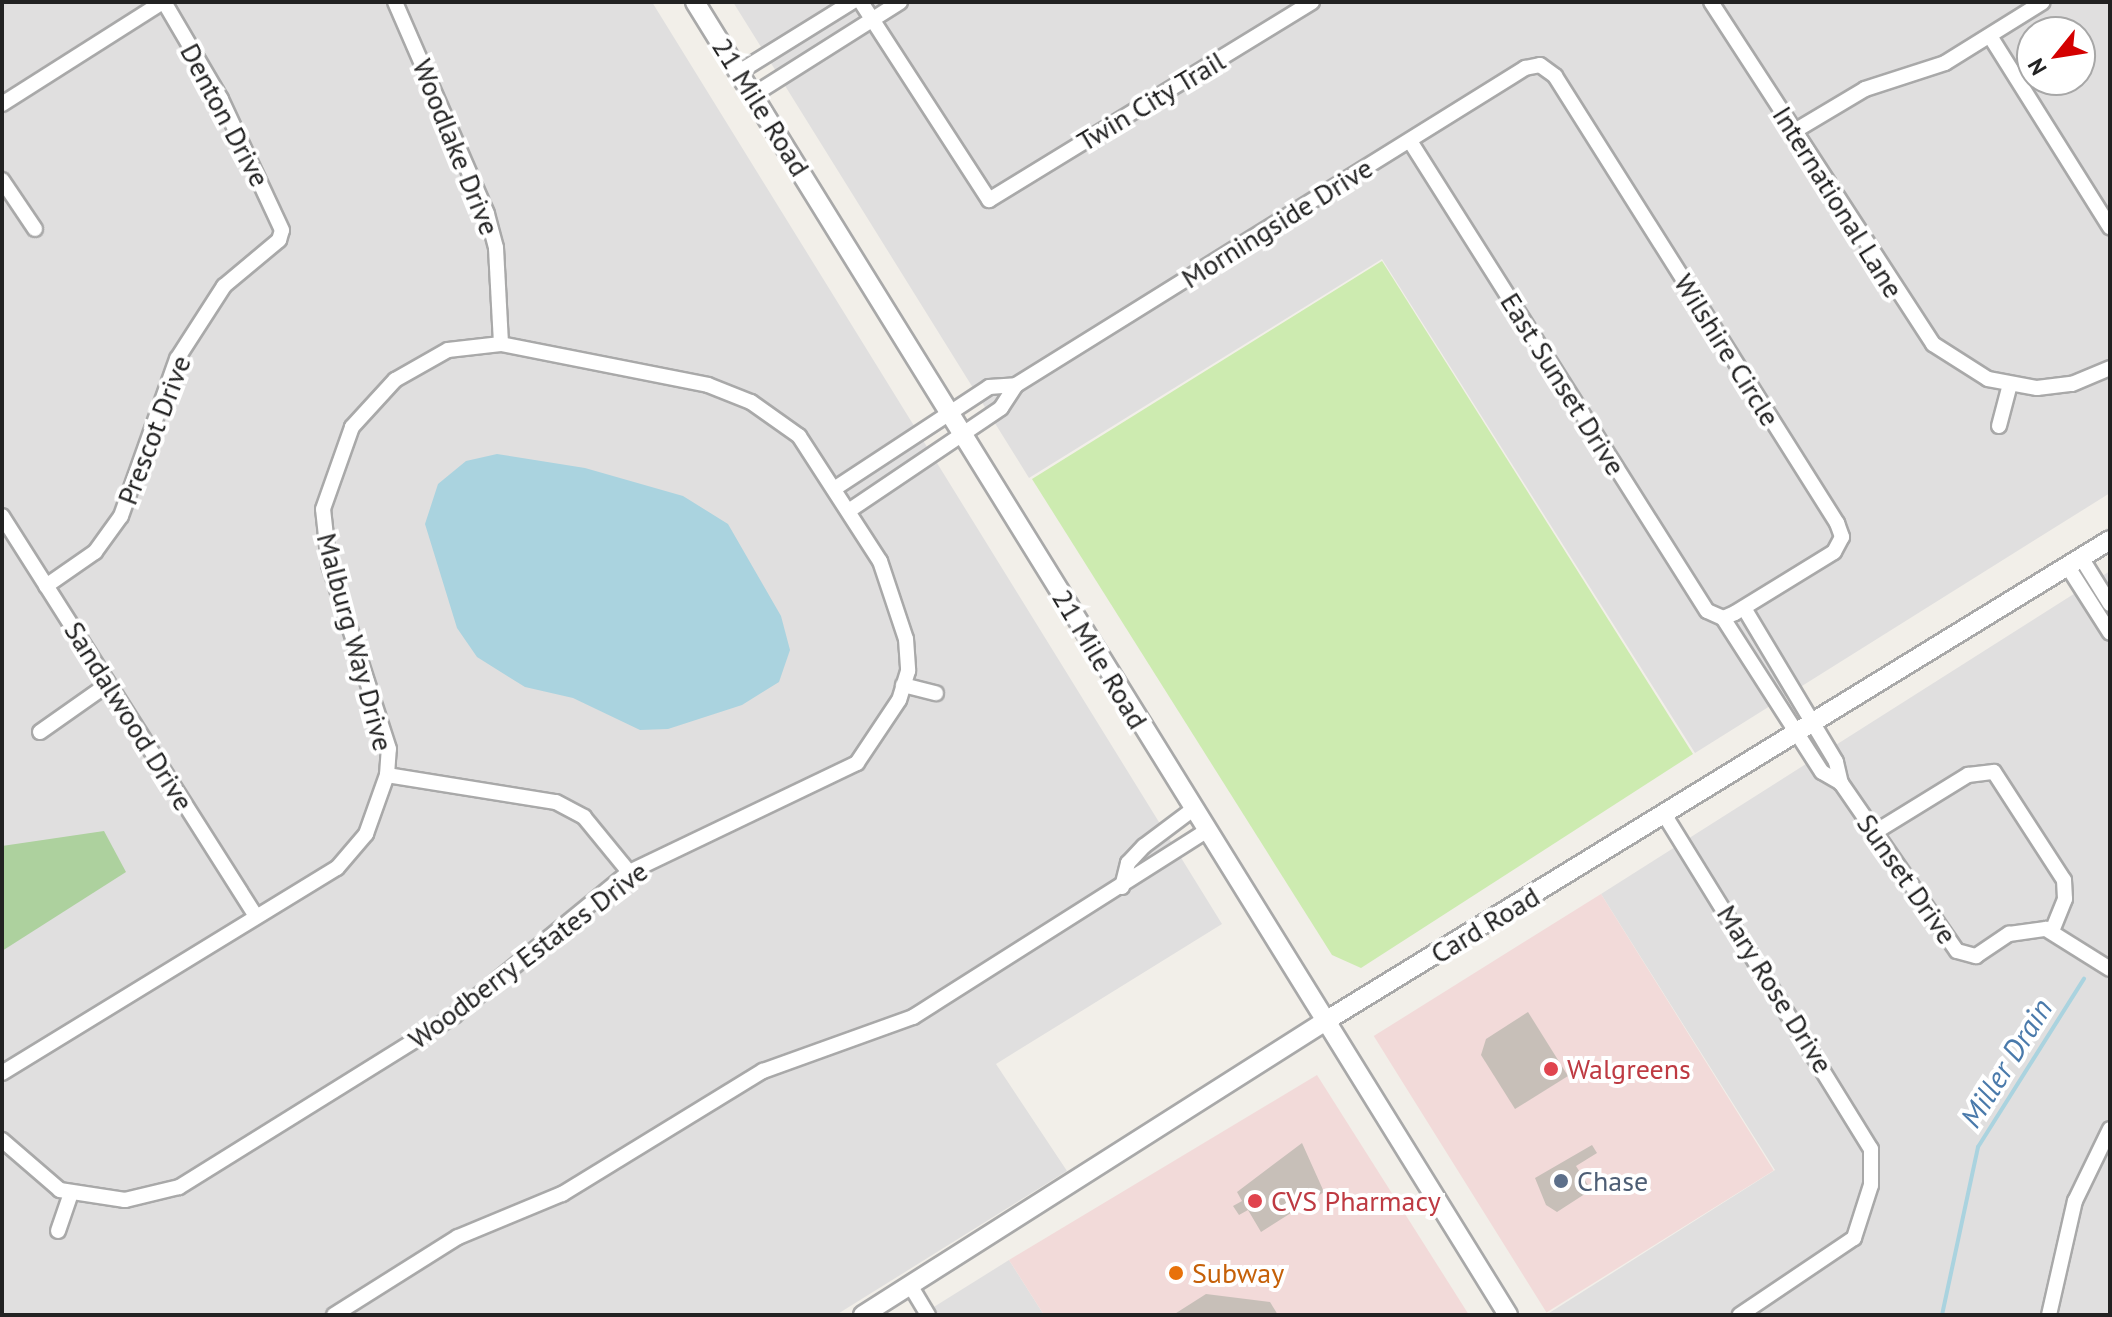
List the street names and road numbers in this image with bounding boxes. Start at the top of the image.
street label: 21 Mile Road [705,32,817,182]
street label: Denton Drive [173,38,277,192]
street label: Twin City Trail [1070,43,1232,159]
street label: Woodlake Drive [405,54,507,240]
street label: International Lane [1766,100,1910,304]
street label: Morningside Drive [1175,151,1379,295]
street label: Wilshire Circle [1667,268,1787,432]
street label: East Sunset Drive [1493,287,1633,481]
street label: Prescot Drive [110,351,198,509]
street label: Malburg Way Drive [310,529,400,755]
street label: 21 Mile Road [1045,583,1155,735]
street label: Sandalwood Drive [57,615,201,817]
street label: Sunset Drive [1850,808,1964,950]
street label: Woodberry Estates Drive [401,854,655,1056]
street label: Card Road [1425,880,1545,970]
street label: Mary Rose Drive [1710,898,1840,1080]

